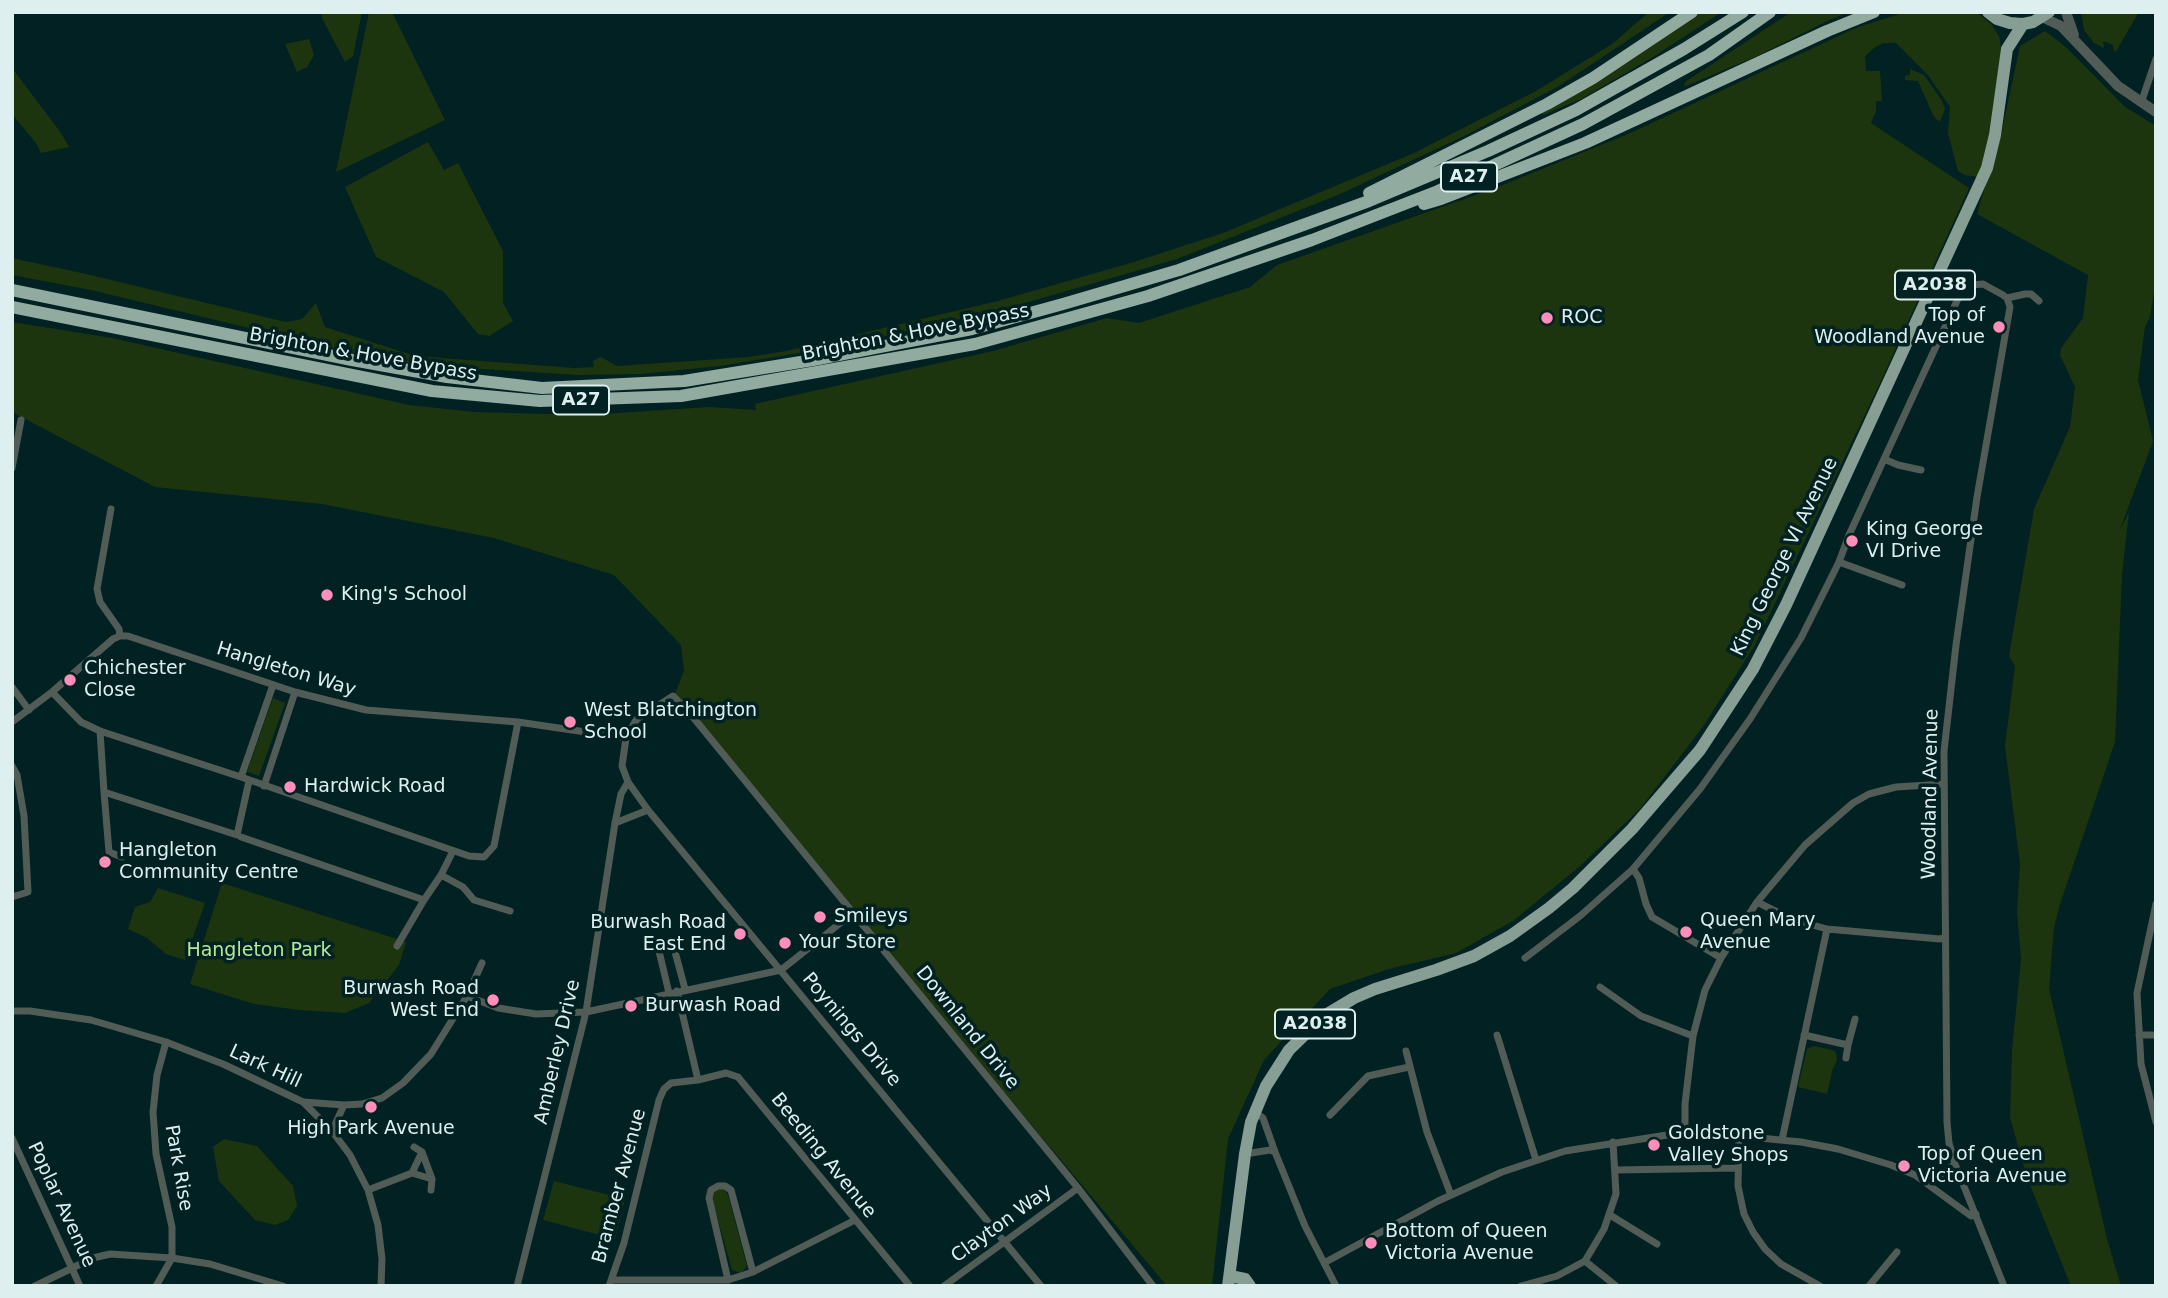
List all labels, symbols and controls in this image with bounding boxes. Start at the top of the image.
road number: A27 [1441,162,1497,192]
road number: A2038 [1895,270,1975,300]
street label: Brighton & Hove Bypass [800,300,1032,366]
place label: Top of Woodland Avenue [1814,305,1985,349]
place label: ROC [1561,307,1602,329]
marker: ROC [1539,310,1555,326]
marker: Top of Woodland Avenue [1991,319,2007,335]
street label: Brighton & Hove Bypass [247,324,479,386]
road number: A27 [553,386,609,414]
street label: King George VI Avenue [1727,454,1843,660]
place label: King George VI Drive [1866,519,1983,563]
marker: King George VI Drive [1844,533,1860,549]
place label: King's School [341,584,467,606]
marker: King's School [319,587,335,603]
street label: Hangleton Way [214,638,358,702]
place label: Chichester Close [84,658,186,702]
marker: Chichester Close [62,672,78,688]
place label: West Blatchington School [584,700,757,744]
street label: Woodland Avenue [1918,708,1944,880]
marker: West Blatchington School [562,714,578,730]
place label: Hardwick Road [304,776,445,798]
marker: Hardwick Road [282,779,298,795]
place label: Hangleton Community Centre [119,840,299,884]
marker: Hangleton Community Centre [97,854,113,870]
place label: Smileys [834,906,908,928]
marker: Smileys [812,909,828,925]
place label: Queen Mary Avenue [1700,910,1816,954]
place label: Burwash Road East End [590,912,726,956]
marker: Queen Mary Avenue [1678,924,1694,940]
marker: Burwash Road East End [732,926,748,942]
place label: Your Store [799,932,896,954]
marker: Your Store [777,935,793,951]
park label: Hangleton Park [186,940,332,962]
street label: Downland Drive [910,962,1024,1094]
street label: Poynings Drive [797,968,905,1092]
street label: Amberley Drive [530,977,586,1127]
place label: Burwash Road West End [343,978,479,1022]
marker: Burwash Road West End [485,992,501,1008]
place label: Burwash Road [645,995,781,1017]
marker: Burwash Road [623,998,639,1014]
road number: A2038 [1275,1009,1355,1038]
street label: Lark Hill [225,1040,305,1094]
street label: Beeding Avenue [766,1089,880,1223]
marker: High Park Avenue [363,1099,379,1115]
street label: Bramber Avenue [588,1106,652,1266]
place label: High Park Avenue [287,1118,455,1140]
street label: Park Rise [159,1123,197,1213]
place label: Goldstone Valley Shops [1668,1123,1788,1167]
marker: Goldstone Valley Shops [1646,1137,1662,1153]
street label: Poplar Avenue [22,1139,100,1271]
place label: Top of Queen Victoria Avenue [1918,1144,2067,1188]
marker: Top of Queen Victoria Avenue [1896,1158,1912,1174]
street label: Clayton Way [947,1180,1057,1268]
place label: Bottom of Queen Victoria Avenue [1385,1221,1548,1265]
marker: Bottom of Queen Victoria Avenue [1363,1235,1379,1251]

